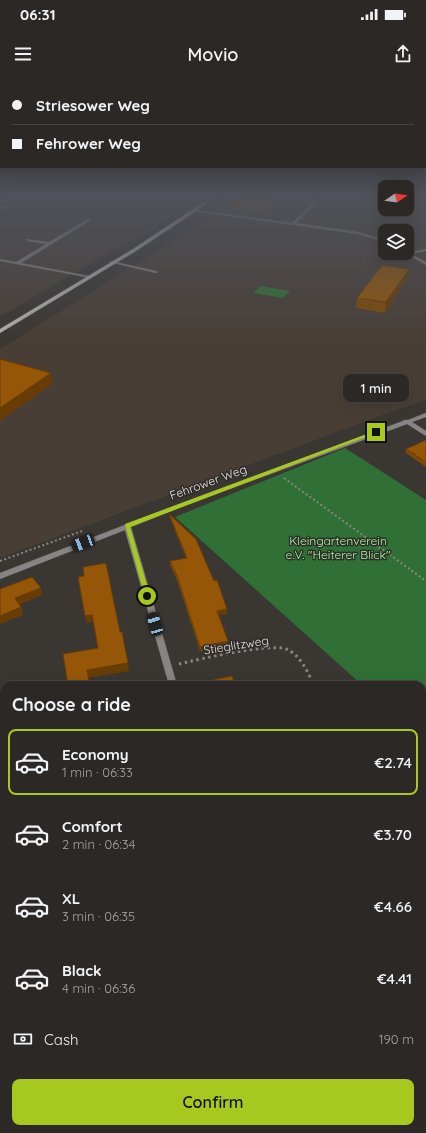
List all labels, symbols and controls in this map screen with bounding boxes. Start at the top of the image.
text: 06:31 [20,5,56,24]
icon: menu [12,43,34,65]
text: Movio [188,43,238,66]
icon: share [392,43,414,65]
text: Striesower Weg [36,96,150,115]
text: Fehrower Weg [36,134,141,153]
north arrow [378,180,414,216]
map controls [378,180,414,260]
button: layers [378,224,414,260]
callout: 1 min [343,374,409,402]
text: 1 min [360,380,392,396]
route end [367,423,385,441]
street label: Fehrower Weg [167,461,249,503]
car [70,533,96,553]
park label: Kleingartenverein e.V. "Heiterer Blick" [285,533,391,562]
route start [138,587,156,605]
car [146,611,164,637]
street label: Stieglitzweg [202,632,270,658]
text: Choose a ride [12,693,131,716]
icon: car [14,744,50,780]
text: Economy [62,745,129,764]
text: €2.74 [375,753,412,772]
text: 1 min · 06:33 [62,764,133,780]
icon: car [14,816,50,852]
text: Comfort [62,817,123,836]
text: €3.70 [374,825,412,844]
text: 2 min · 06:34 [62,836,135,852]
icon: car [14,888,50,924]
text: XL [62,889,80,908]
text: €4.66 [374,897,412,916]
text: 3 min · 06:35 [62,908,135,924]
icon: car [14,960,50,996]
text: Black [62,961,102,980]
text: €4.41 [377,969,412,988]
text: 4 min · 06:36 [62,980,135,996]
icon: cash [12,1028,34,1050]
text: Cash [44,1030,78,1049]
text: 190 m [379,1031,414,1047]
button: Confirm [12,1079,414,1125]

